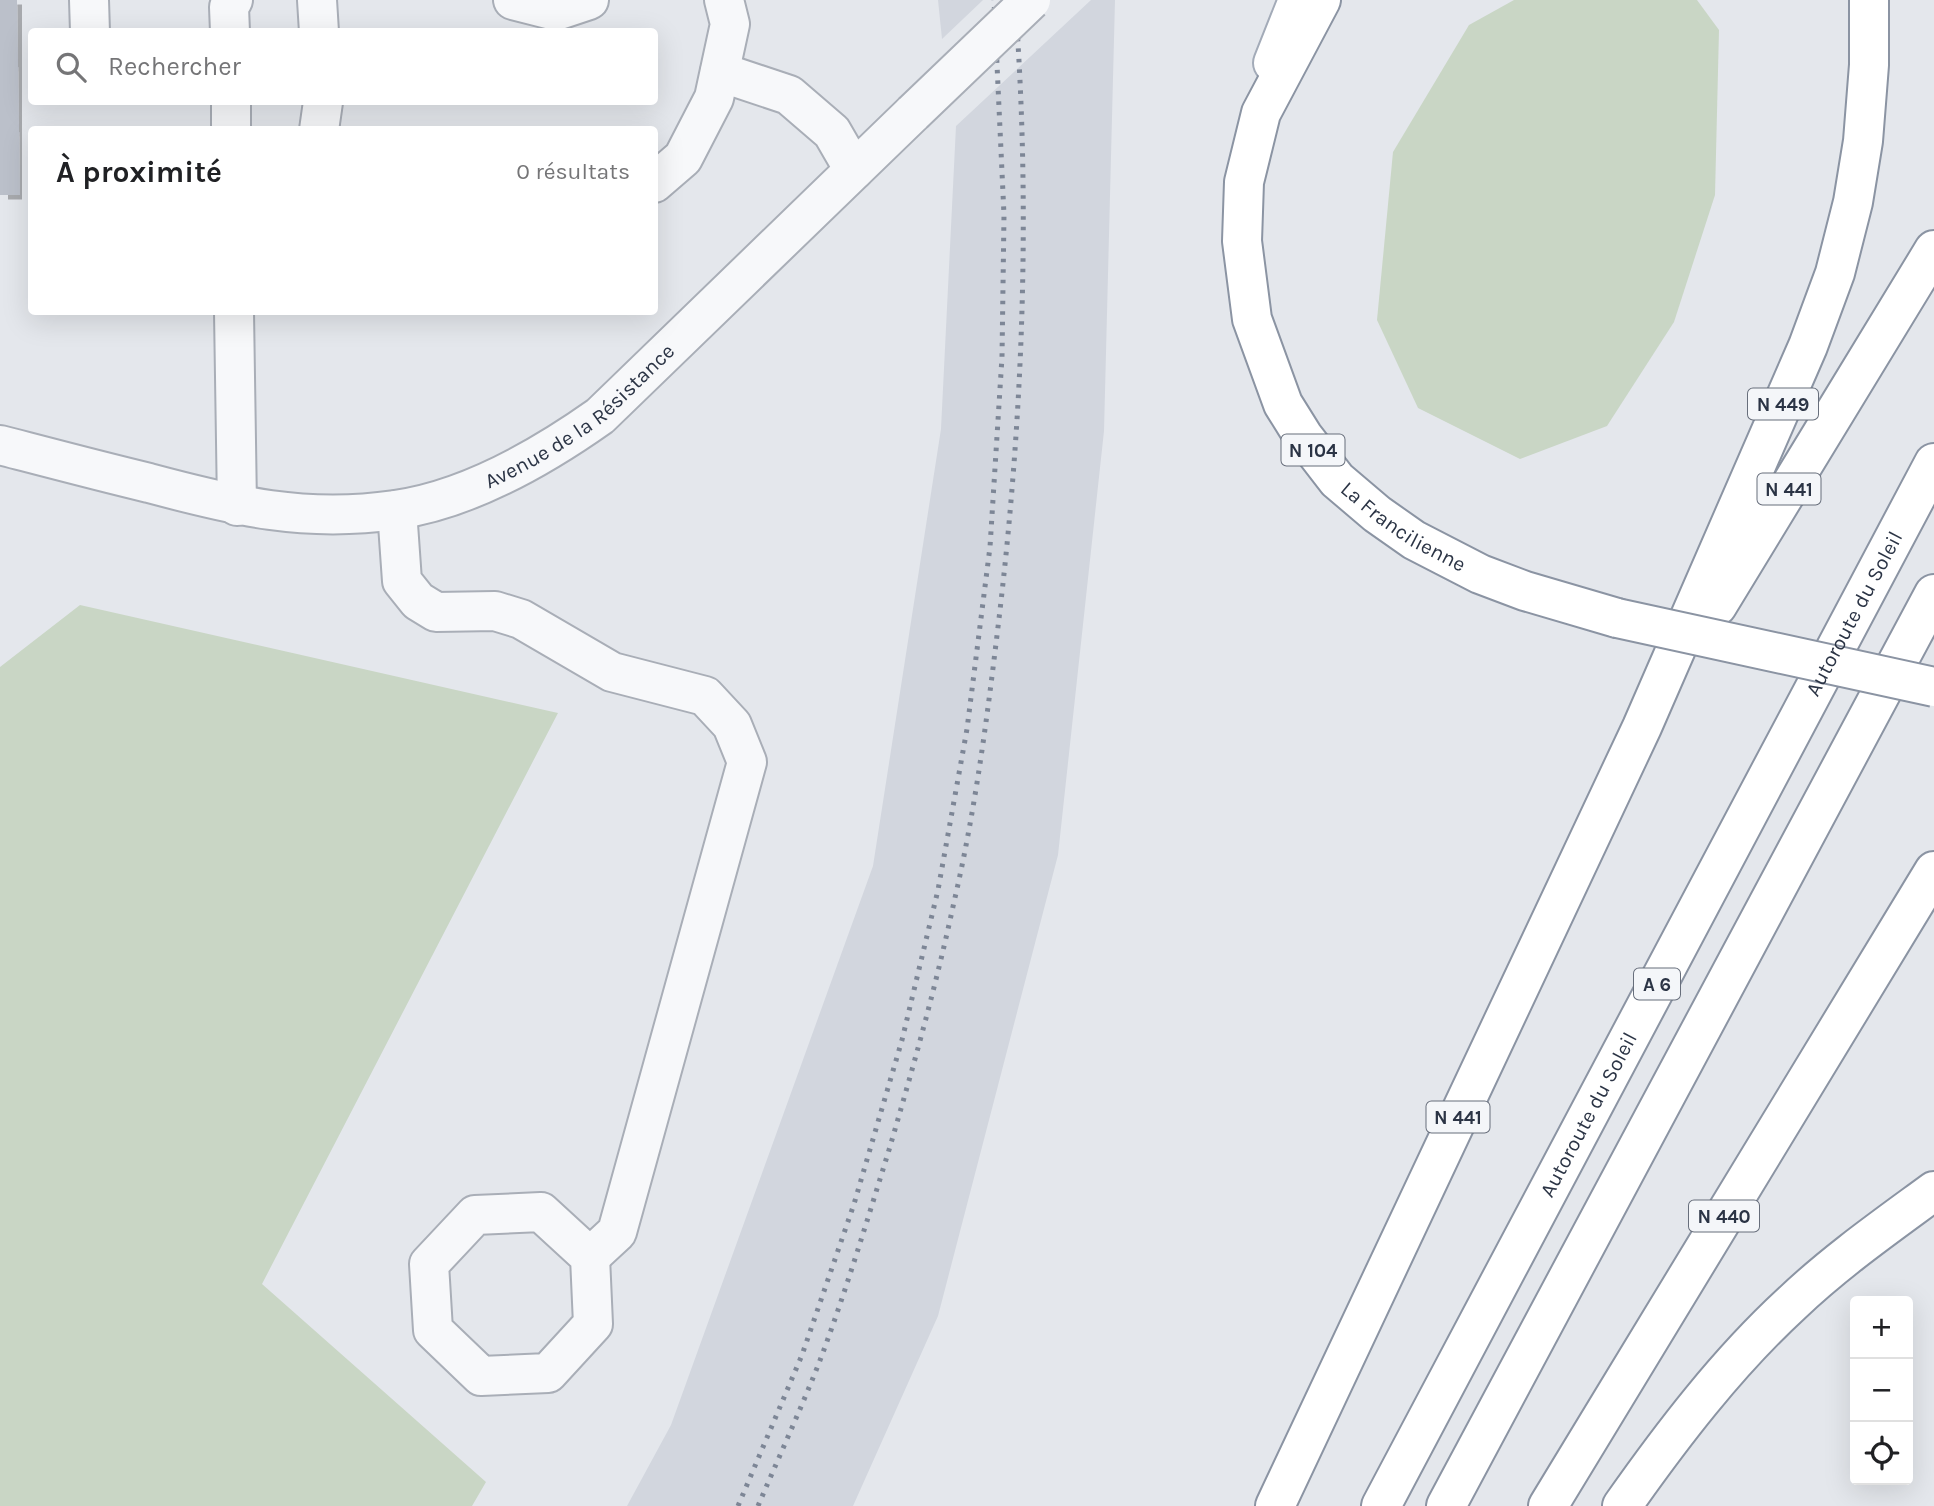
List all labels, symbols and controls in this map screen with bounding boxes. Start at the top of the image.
search box [28,28,658,105]
icon: search [52,48,90,86]
text: Rechercher [108,51,241,82]
text: À proximité [56,154,222,190]
text: 0 résultats [516,158,630,185]
street label: Avenue de la Résistance [481,339,679,493]
road number: N 449 [1748,388,1818,420]
road number: N 104 [1282,435,1344,466]
road number: N 441 [1758,474,1820,504]
street label: La Francilienne [1336,477,1470,577]
street label: Autoroute du Soleil [1801,527,1908,700]
road number: A 6 [1634,968,1680,1000]
street label: Autoroute du Soleil [1535,1028,1642,1201]
road number: N 441 [1426,1102,1490,1133]
road number: N 440 [1689,1200,1759,1232]
map controls [1850,1296,1913,1485]
button: + [1850,1296,1913,1359]
button: − [1850,1359,1913,1422]
button: locate [1850,1422,1913,1485]

